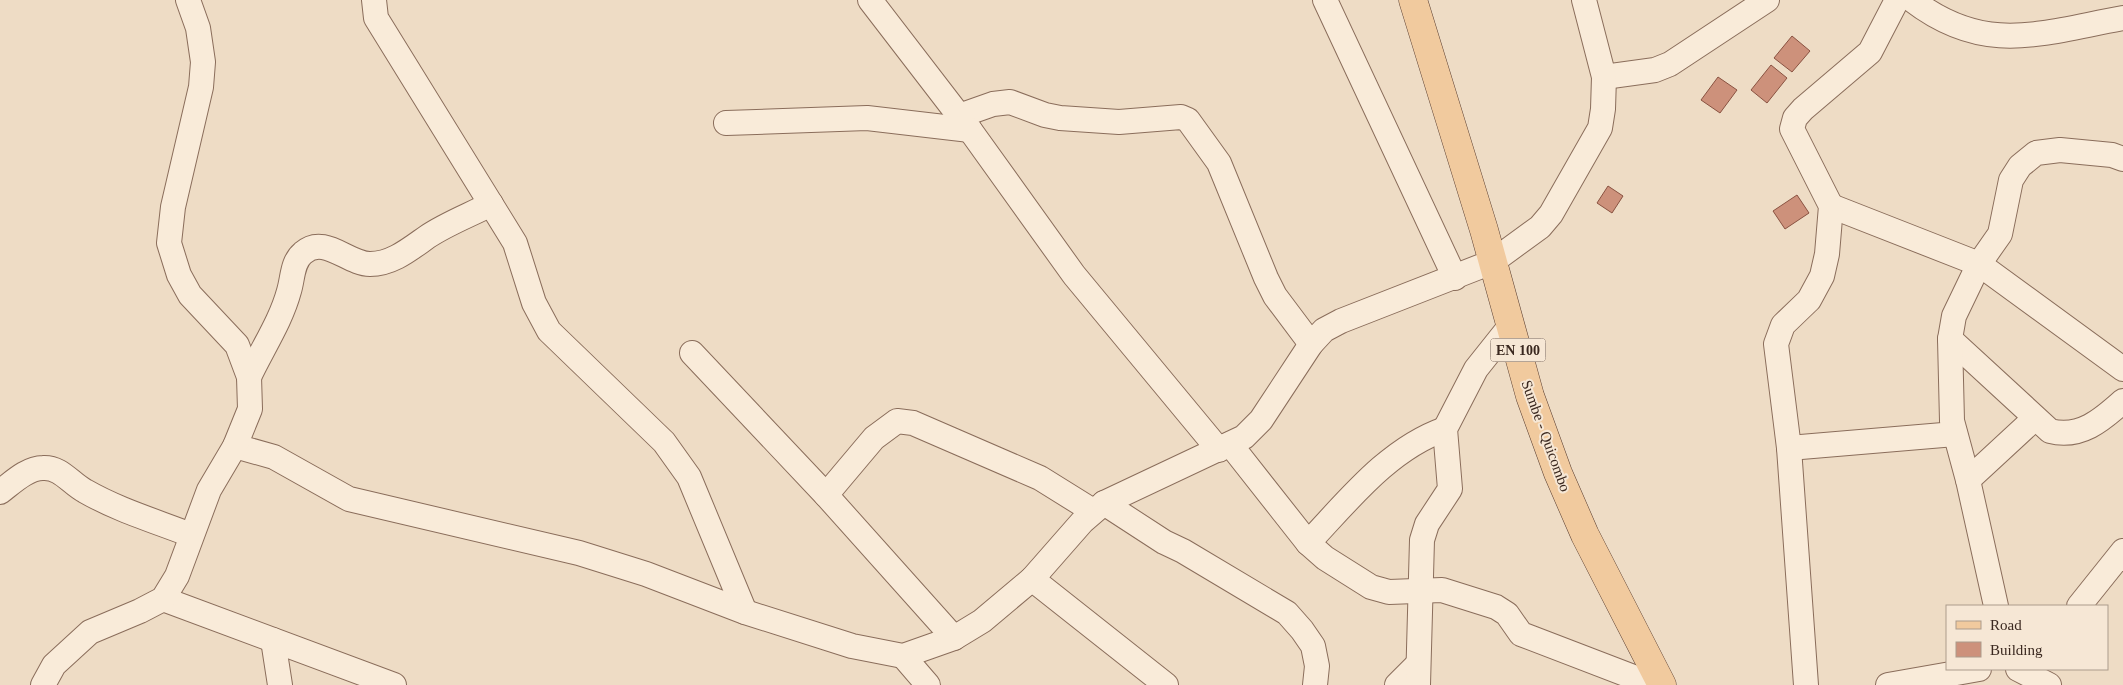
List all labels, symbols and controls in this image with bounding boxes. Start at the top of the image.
road number: EN 100 [1490,338,1546,362]
street label: Sumbe - Quicombo [1518,378,1574,494]
legend [1946,605,2108,670]
text: Road [1990,617,2022,633]
text: Building [1990,642,2043,658]

